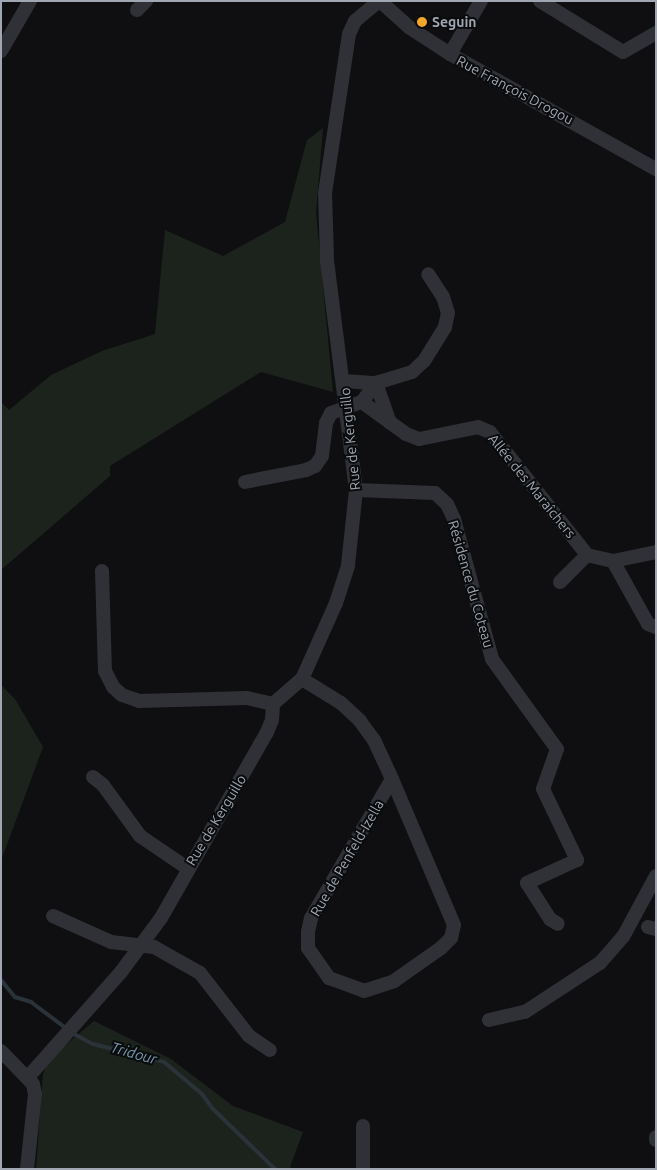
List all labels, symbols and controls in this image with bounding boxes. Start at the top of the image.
place label: Seguin [432,14,477,30]
marker: Seguin [416,16,428,28]
street label: Rue François Drogou [454,52,576,128]
street label: Rue de Kerguillo [336,387,364,491]
street label: Allée des Maraîchers [485,431,579,541]
street label: Résidence du Coteau [445,518,497,650]
street label: Rue de Kerguillo [182,771,250,869]
street label: Rue de Penfeld-Izella [307,797,387,919]
water label: Tridour [109,1038,159,1068]

